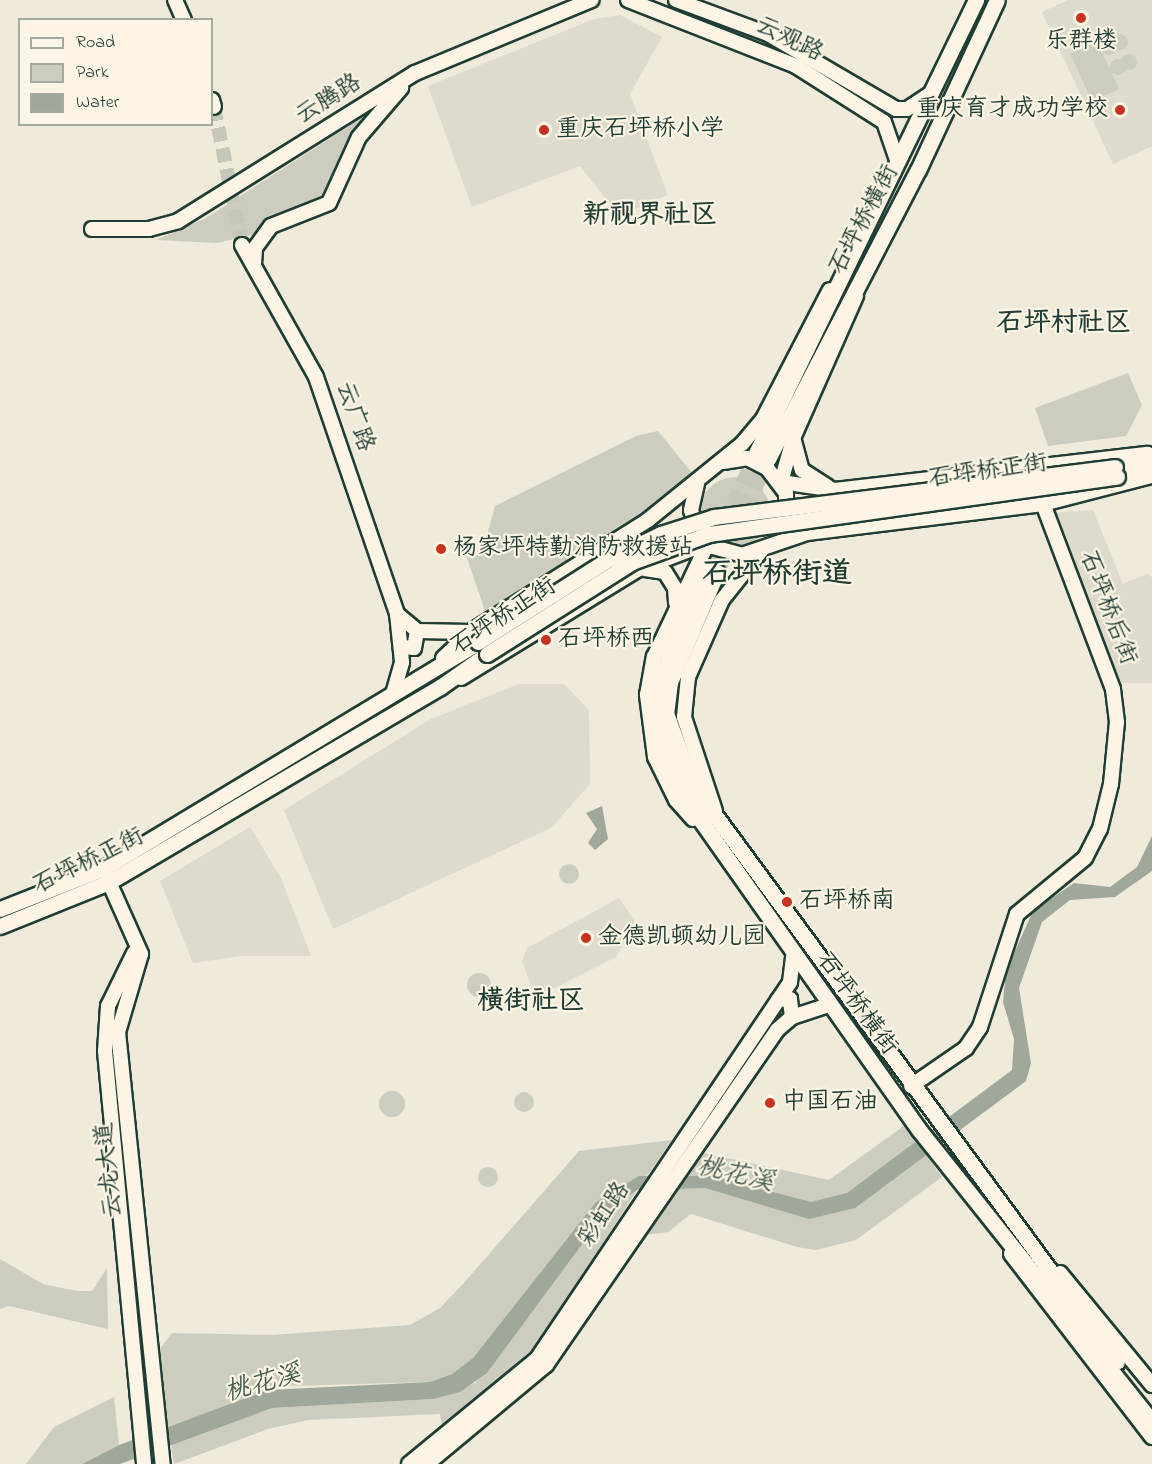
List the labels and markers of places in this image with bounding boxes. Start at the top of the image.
marker: 乐群楼 [1074,11,1088,25]
place label: 乐群楼 [1045,28,1117,56]
place label: 重庆育才成功学校 [916,96,1108,124]
marker: 重庆育才成功学校 [1113,103,1127,117]
place label: 重庆石坪桥小学 [556,116,724,144]
marker: 重庆石坪桥小学 [537,123,551,137]
place label: 杨家坪特勤消防救援站 [453,535,693,563]
marker: 杨家坪特勤消防救援站 [434,542,448,556]
place label: 石坪桥西 [558,626,654,654]
marker: 石坪桥西 [539,633,553,647]
place label: 石坪桥南 [799,888,895,916]
marker: 石坪桥南 [780,895,794,909]
place label: 金德凯顿幼儿园 [598,924,766,952]
marker: 金德凯顿幼儿园 [579,931,593,945]
place label: 中国石油 [782,1089,878,1117]
marker: 中国石油 [763,1096,777,1110]

